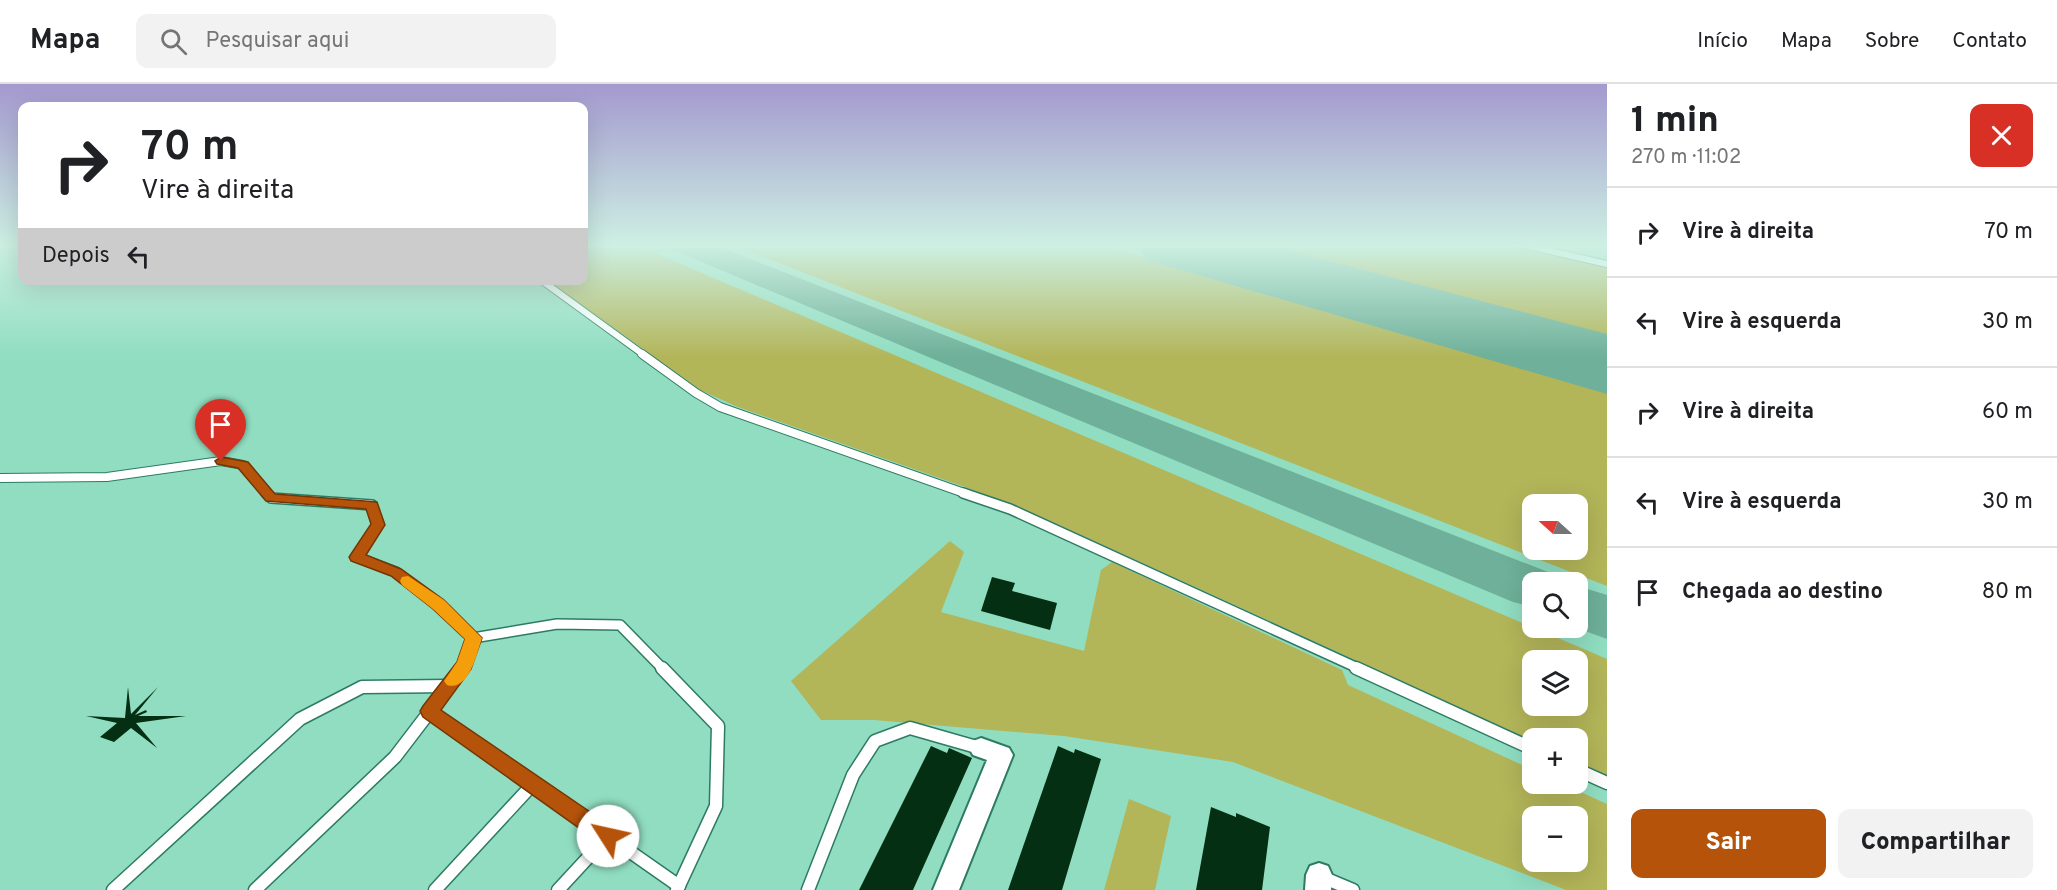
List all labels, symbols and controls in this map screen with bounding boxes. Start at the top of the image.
search box [136,14,556,68]
text: Mapa [30,23,100,59]
icon: search [157,25,190,58]
text: Pesquisar aqui [205,28,349,55]
text: Início [1697,28,1748,55]
text: Mapa [1781,28,1832,55]
text: Sobre [1865,28,1919,55]
text: Contato [1952,28,2027,55]
text: 1 min [1631,99,1719,145]
button: close [1970,104,2033,167]
text: 70 m [141,122,239,175]
icon: right [42,126,120,204]
text: 270 m · 11:02 [1631,145,1741,171]
text: Vire à direita [141,174,294,208]
icon: right [1631,216,1664,249]
text: Vire à direita [1682,219,1814,246]
text: 70 m [1984,219,2033,246]
icon: left [122,240,155,273]
text: Depois [42,243,110,270]
icon: left [1631,306,1664,339]
text: Vire à esquerda [1682,309,1841,336]
text: 30 m [1982,309,2033,336]
icon: right [1631,396,1664,429]
pin [195,399,246,461]
text: Vire à direita [1682,399,1814,426]
text: 60 m [1982,399,2033,426]
icon: arrive [204,408,237,441]
icon: left [1631,486,1664,519]
text: Vire à esquerda [1682,489,1841,516]
text: 30 m [1982,489,2033,516]
north arrow [1522,494,1588,560]
map controls [1522,494,1588,872]
button: search [1522,572,1588,638]
icon: arrive [1631,576,1664,609]
text: Chegada ao destino [1682,579,1883,606]
text: 80 m [1982,579,2033,606]
button: layers [1522,650,1588,716]
button: + [1522,728,1588,794]
position arrow [576,804,640,868]
button: − [1522,806,1588,872]
button: Sair [1631,809,1826,878]
button: Compartilhar [1838,809,2033,878]

